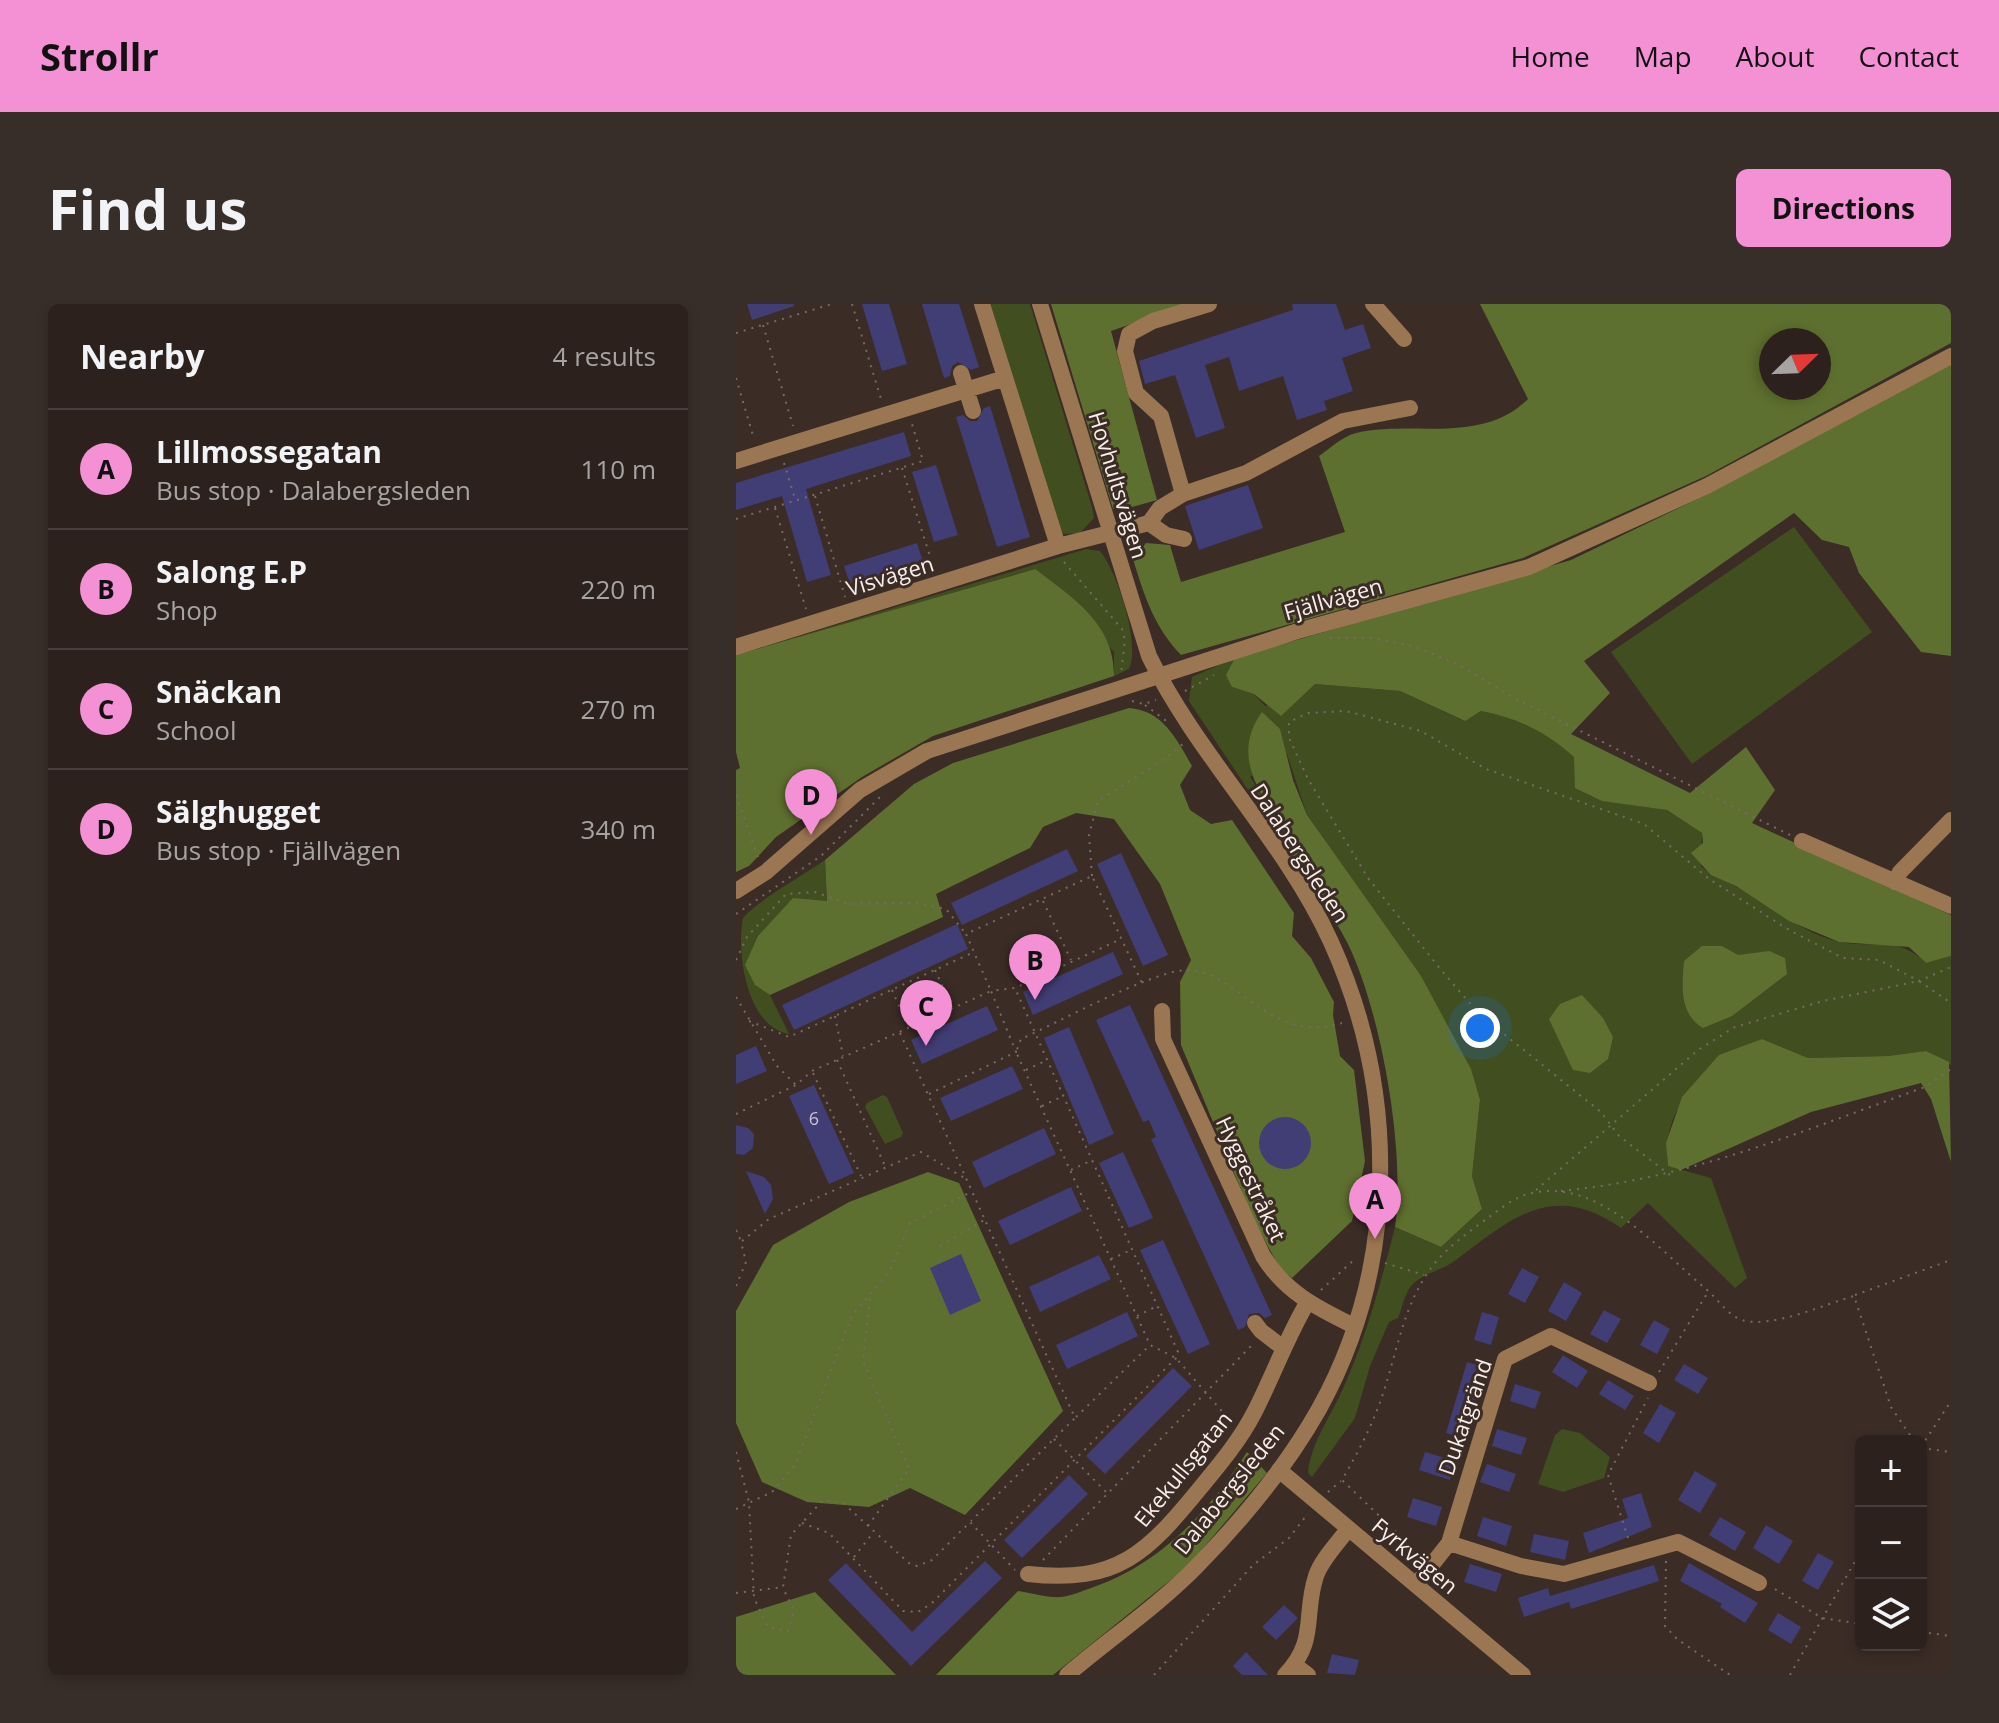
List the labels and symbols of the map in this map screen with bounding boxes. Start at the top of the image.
north arrow [1759,328,1831,400]
street label: Hovhultsvägen [1082,407,1156,562]
street label: Visvägen [842,548,937,603]
street label: Fjällvägen [1280,570,1386,626]
pin: D [785,769,837,835]
street label: Dalabergsleden [1245,777,1357,928]
pin: B [1009,934,1061,1000]
pin: C [900,980,952,1046]
your location [1460,1008,1500,1048]
house number: 6 [809,1106,819,1130]
street label: Hyggestråket [1210,1111,1294,1246]
pin: A [1349,1173,1401,1239]
street label: Dukatgränd [1430,1354,1498,1479]
street label: Ekekullsgatan [1126,1404,1238,1532]
street label: Dalabergsleden [1166,1417,1290,1560]
street label: Fyrkvägen [1366,1510,1465,1600]

